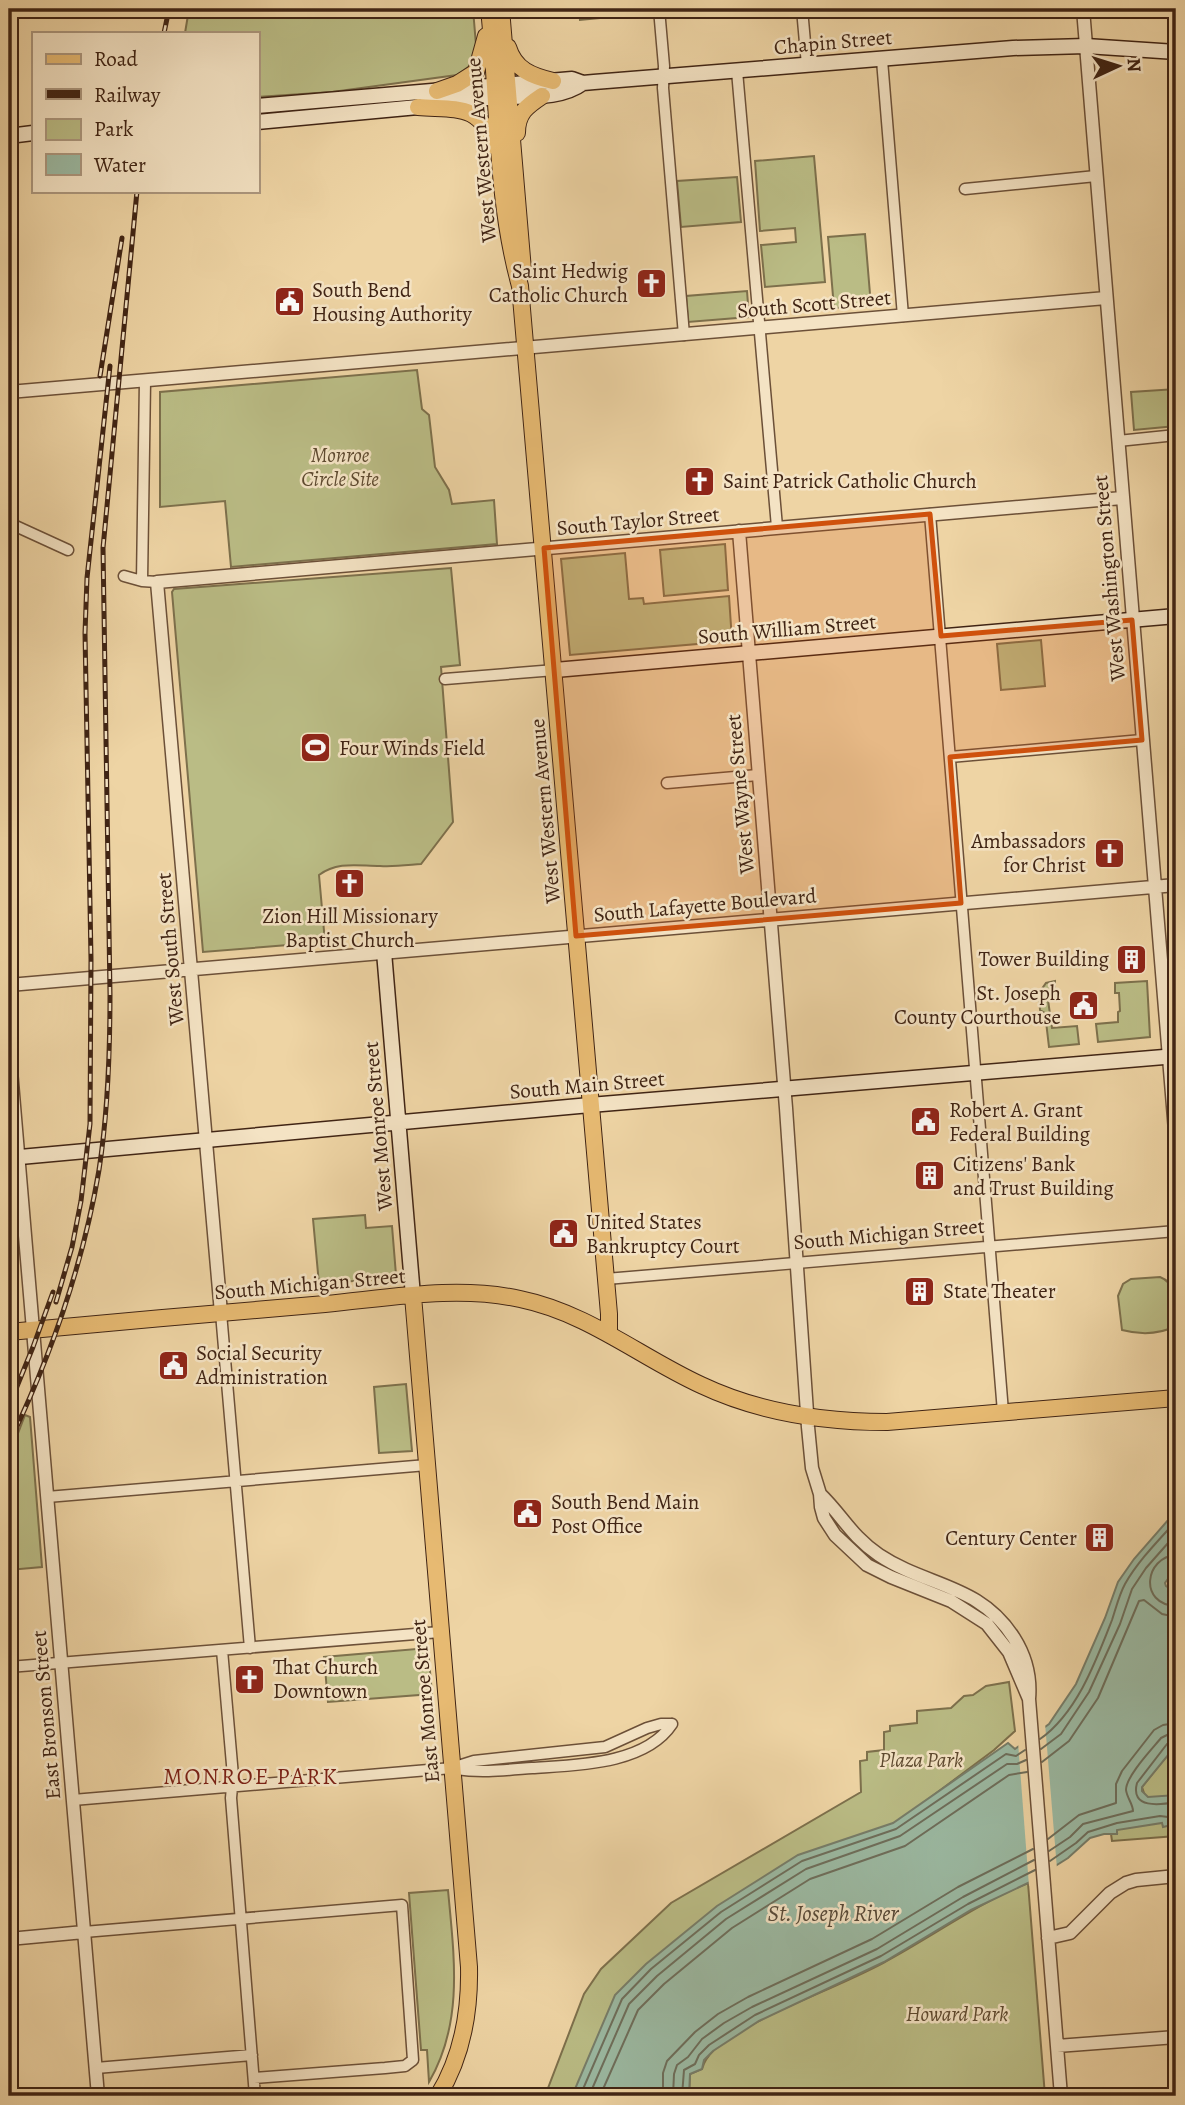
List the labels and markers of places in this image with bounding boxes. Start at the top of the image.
place label: Saint Hedwig Catholic Church [489,257,628,309]
church icon: Saint Hedwig Catholic Church [634,266,668,300]
place label: South Bend Housing Authority [312,276,472,328]
public building icon: South Bend Housing Authority [272,285,306,319]
church icon: Saint Patrick Catholic Church [683,464,717,498]
place label: Saint Patrick Catholic Church [723,467,977,495]
sports icon: Four Winds Field [299,731,333,765]
place label: Four Winds Field [339,734,486,762]
place label: Ambassadors for Christ [970,827,1086,879]
church icon: Ambassadors for Christ [1092,836,1126,870]
church icon: Zion Hill Missionary Baptist Church [333,867,367,901]
place label: Zion Hill Missionary Baptist Church [262,902,438,954]
building icon: Tower Building [1115,942,1149,976]
place label: Tower Building [978,945,1109,973]
place label: St. Joseph County Courthouse [894,979,1061,1031]
public building icon: St. Joseph County Courthouse [1067,988,1101,1022]
place label: Robert A. Grant Federal Building [949,1096,1090,1148]
public building icon: Robert A. Grant Federal Building [909,1105,943,1139]
place label: Citizens' Bank and Trust Building [953,1150,1114,1202]
building icon: Citizens' Bank and Trust Building [913,1159,947,1193]
place label: United States Bankruptcy Court [586,1208,740,1260]
public building icon: United States Bankruptcy Court [546,1217,580,1251]
building icon: State Theater [903,1274,937,1308]
place label: State Theater [943,1277,1056,1305]
place label: Social Security Administration [195,1339,328,1391]
public building icon: Social Security Administration [156,1348,190,1382]
place label: South Bend Main Post Office [551,1488,699,1540]
public building icon: South Bend Main Post Office [511,1497,545,1531]
building icon: Century Center [1083,1521,1117,1555]
place label: Century Center [945,1524,1077,1552]
place label: That Church Downtown [273,1653,378,1705]
church icon: That Church Downtown [233,1662,267,1696]

